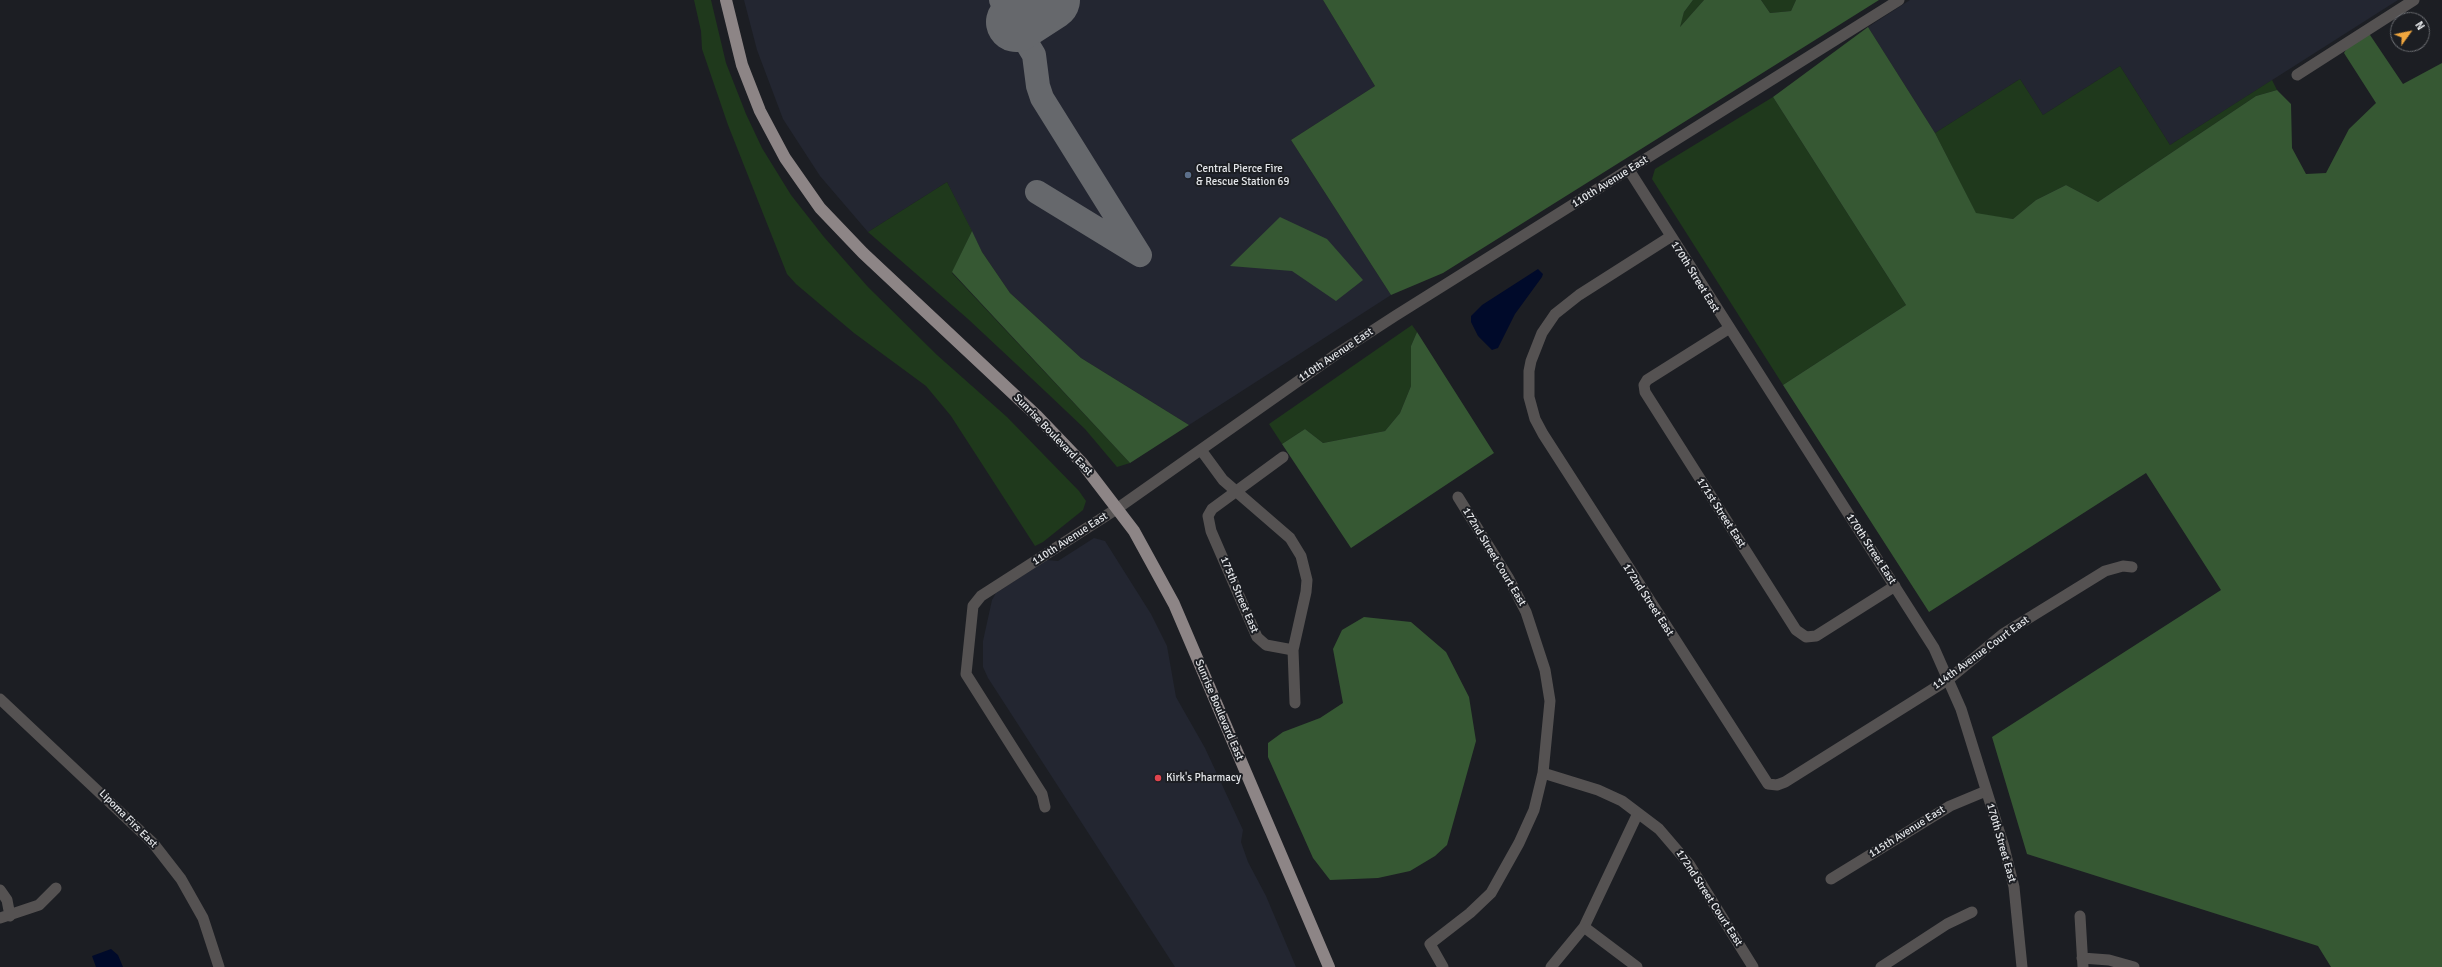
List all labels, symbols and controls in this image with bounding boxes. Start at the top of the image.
north arrow [2390,12,2430,52]
text: N [2412,19,2427,32]
street label: 110th Avenue East [1569,153,1651,211]
place label: Central Pierce Fire & Rescue Station 69 [1196,162,1290,188]
marker: Central Pierce Fire & Rescue Station 69 [1183,170,1193,180]
street label: 170th Street East [1668,239,1722,315]
street label: 110th Avenue East [1296,325,1376,385]
street label: Sunrise Boulevard East [1011,392,1095,478]
street label: 171st Street East [1694,476,1748,550]
street label: 172nd Street Court East [1459,505,1529,609]
street label: 110th Avenue East [1030,510,1110,568]
street label: 170th Street East [1843,511,1899,587]
street label: 175th Street East [1217,555,1261,635]
street label: 172nd Street East [1620,561,1676,639]
street label: 114th Avenue Court East [1930,614,2032,692]
street label: Sunrise Boulevard East [1192,658,1246,762]
place label: Kirk's Pharmacy [1166,771,1241,785]
marker: Kirk's Pharmacy [1153,773,1163,783]
street label: Lipoma Firs East [96,787,160,851]
street label: 170th Street East [1983,802,2019,884]
street label: 115th Avenue East [1866,803,1948,861]
street label: 172nd Street Court East [1673,847,1745,949]

